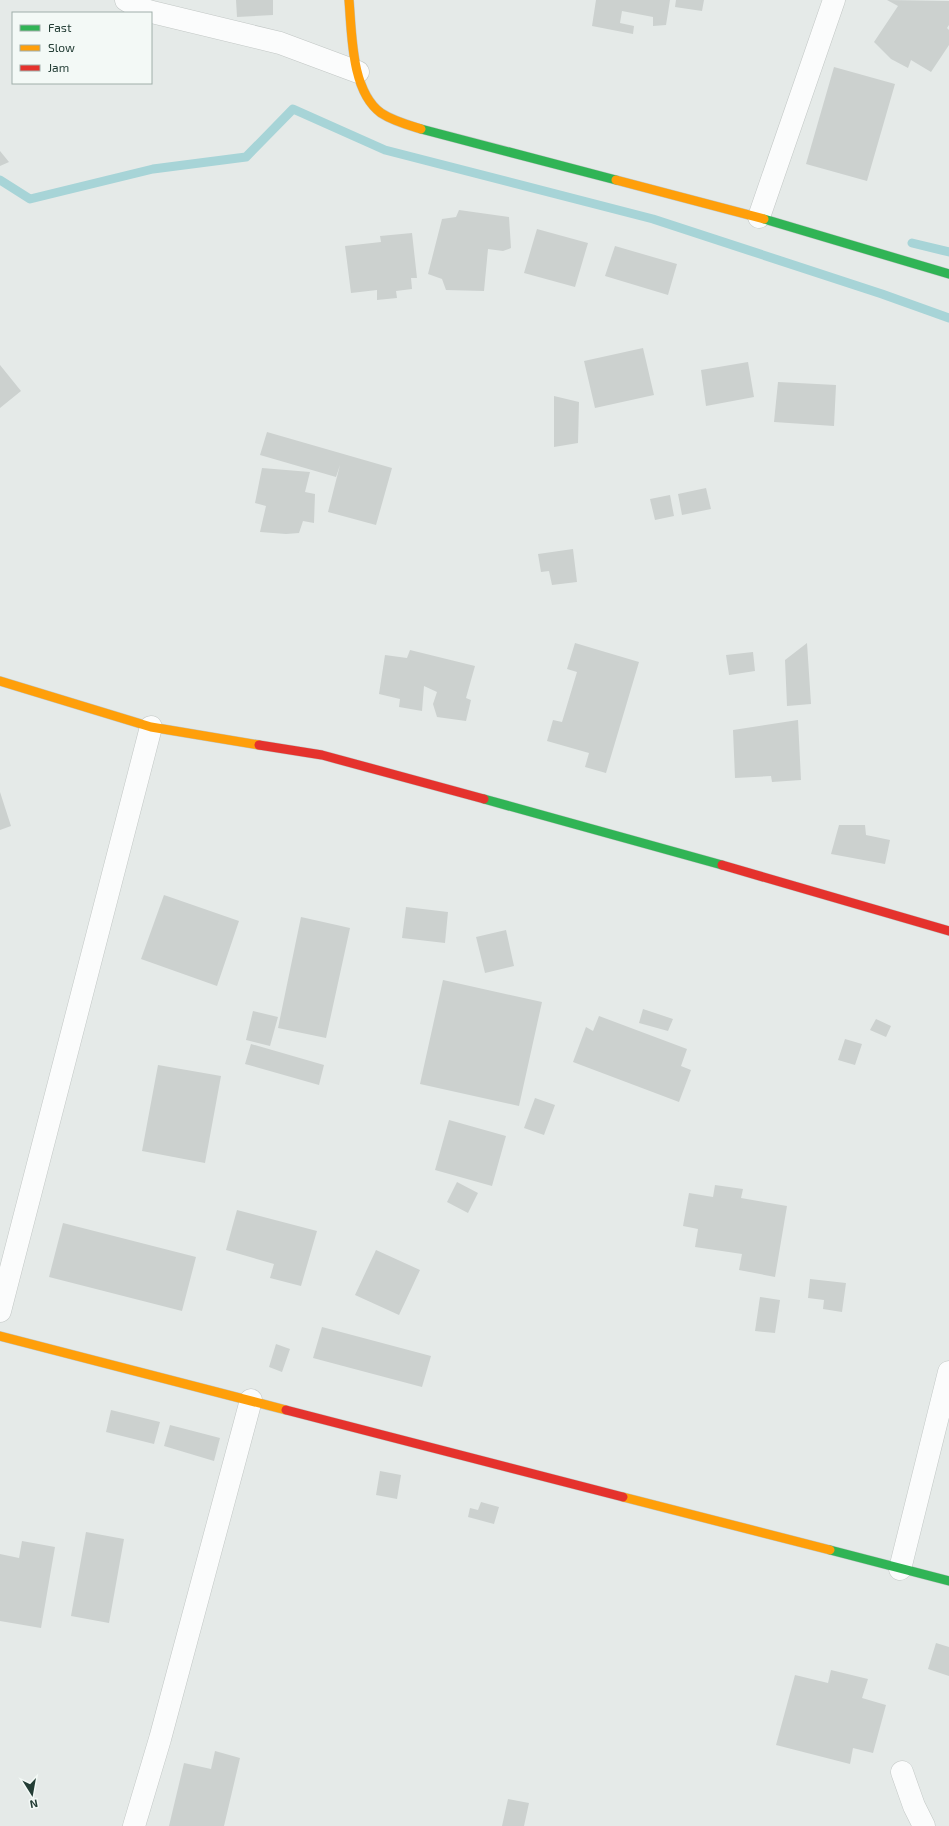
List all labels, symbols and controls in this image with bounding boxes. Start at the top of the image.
legend [12,12,152,84]
text: Fast [48,20,72,34]
text: Slow [48,40,75,54]
text: Jam [48,60,69,74]
north arrow [12,1774,52,1814]
text: N [29,1797,39,1811]

